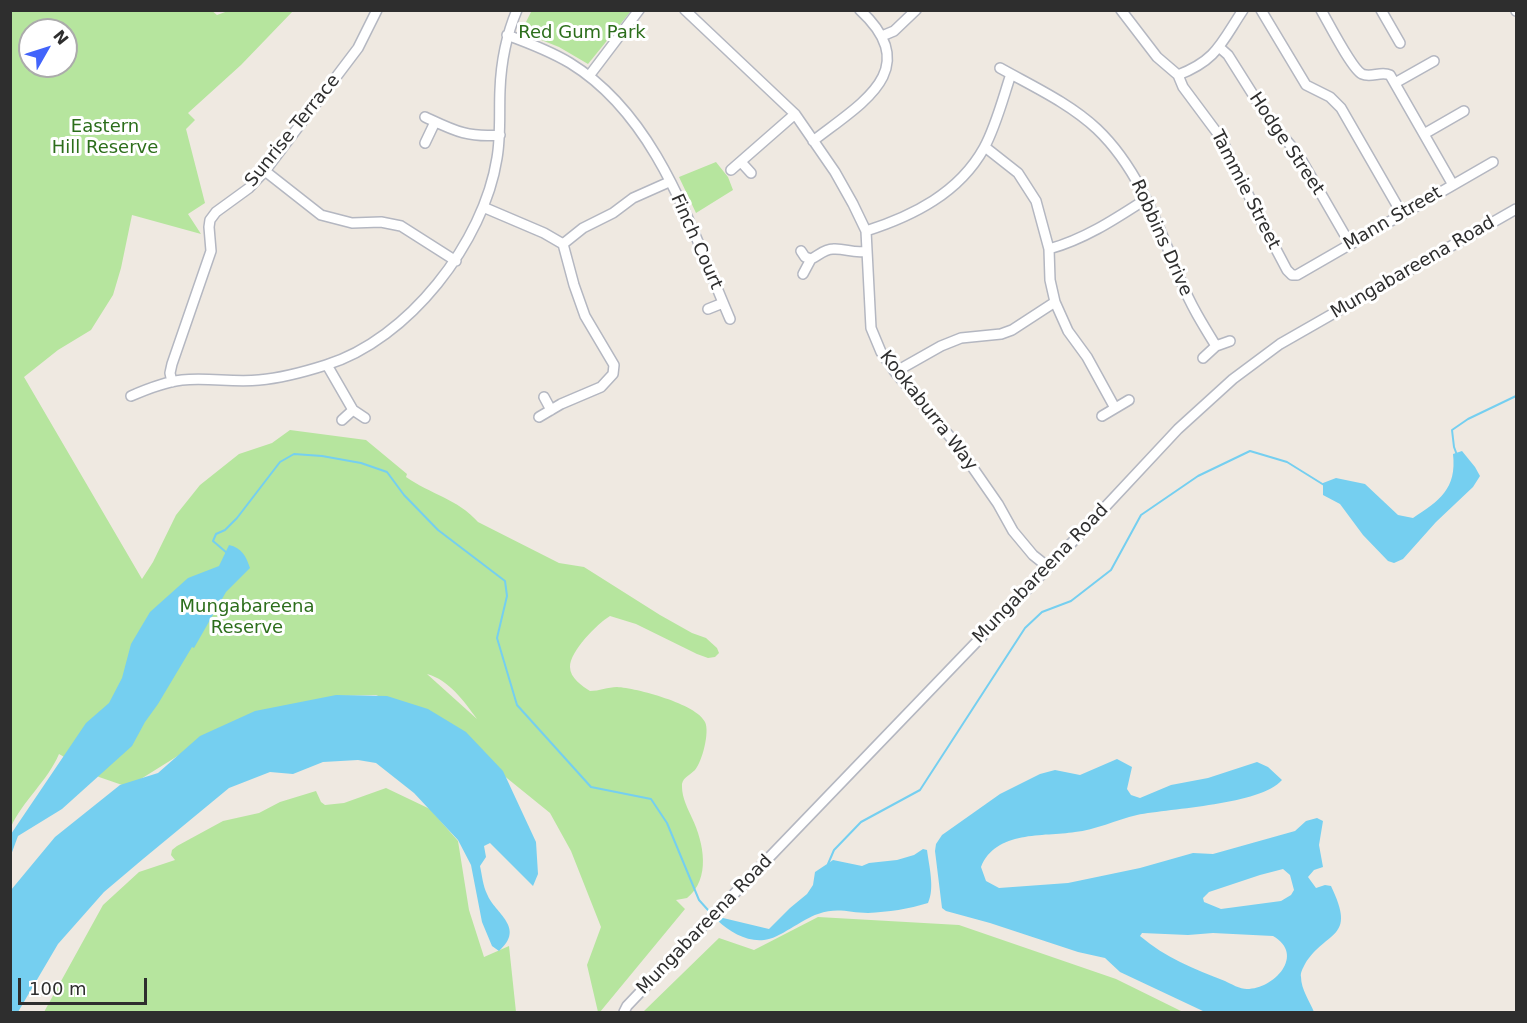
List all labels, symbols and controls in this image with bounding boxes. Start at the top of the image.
north arrow [18,18,78,78]
park label: Red Gum Park [518,22,646,44]
text: N [49,26,72,49]
street label: Sunrise Terrace [241,70,345,192]
street label: Hodge Street [1244,89,1328,199]
park label: Eastern Hill Reserve [52,116,158,158]
street label: Tammie Street [1206,127,1284,253]
street label: Robbins Drive [1126,176,1196,300]
street label: Mann Street [1340,182,1446,256]
street label: Finch Court [665,191,727,293]
street label: Mungabareena Road [1327,212,1499,324]
street label: Kookaburra Way [874,347,982,475]
street label: Mungabareena Road [969,500,1113,648]
park label: Mungabareena Reserve [180,596,314,638]
street label: Mungabareena Road [633,851,777,999]
scale bar [21,966,150,1004]
text: 100 m [29,978,87,999]

